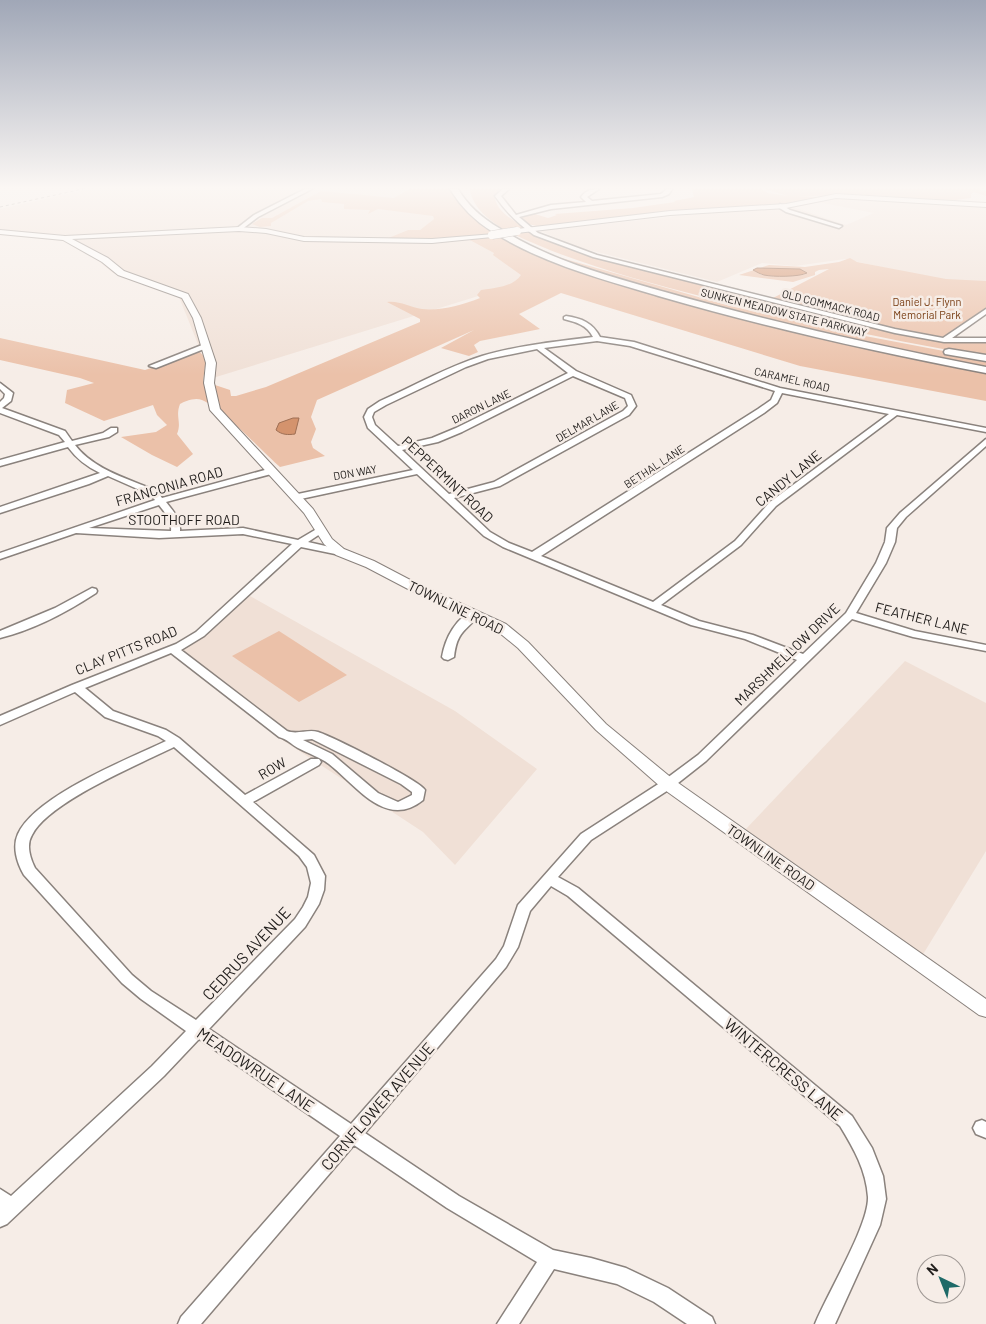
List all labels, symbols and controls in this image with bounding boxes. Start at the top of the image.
street label: SUNKEN MEADOW STATE PARKWAY [700,285,868,339]
street label: OLD COMMACK ROAD [781,287,882,324]
park label: Daniel J. Flynn Memorial Park [893,295,961,321]
street label: CARAMEL ROAD [753,364,831,394]
street label: DARON LANE [449,386,513,426]
street label: DELMAR LANE [553,398,621,444]
street label: PEPPERMINT ROAD [399,432,497,526]
street label: BETHAL LANE [621,441,687,490]
street label: CANDY LANE [751,446,825,510]
street label: DON WAY [332,462,378,482]
street label: FRANCONIA ROAD [113,463,225,509]
street label: STOOTHOFF ROAD [128,511,240,528]
street label: TOWNLINE ROAD [406,577,506,637]
street label: FEATHER LANE [873,598,971,638]
street label: MARSHMELLOW DRIVE [731,599,843,709]
street label: CLAY PITTS ROAD [73,622,179,678]
street label: ROW [255,753,289,783]
street label: TOWNLINE ROAD [724,820,818,894]
street label: CEDRUS AVENUE [198,902,294,1004]
street label: WINTERCRESS LANE [721,1014,847,1124]
street label: MEADOWRUE LANE [194,1023,318,1115]
street label: CORNFLOWER AVENUE [316,1038,438,1174]
north arrow [916,1254,966,1304]
text: N [923,1260,941,1279]

